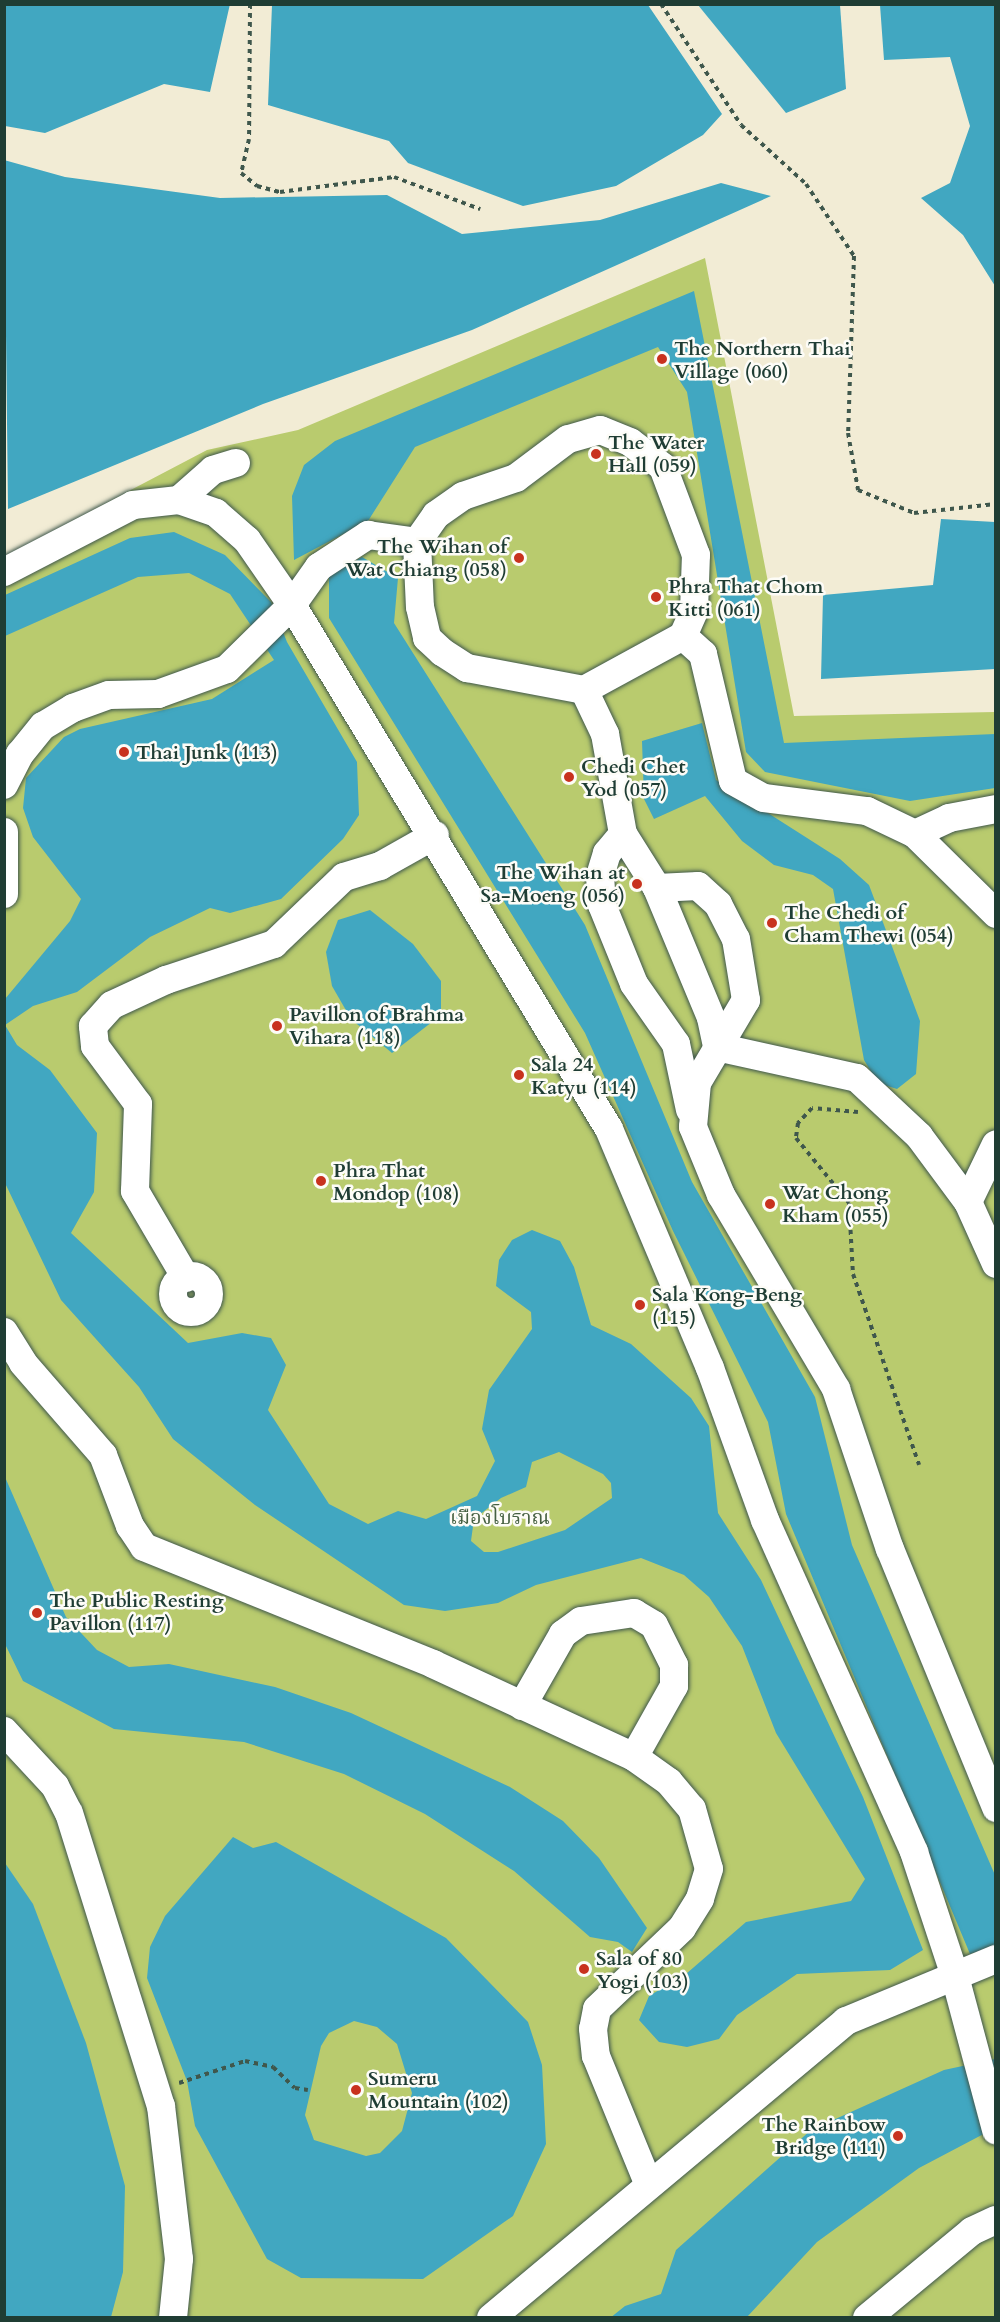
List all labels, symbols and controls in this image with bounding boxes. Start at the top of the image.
place label: The Northern Thai Village (060) [674,336,851,383]
marker: The Northern Thai Village (060) [655,352,669,366]
place label: The Water Hall (059) [608,430,704,477]
marker: The Water Hall (059) [589,447,603,461]
place label: The Wihan of Wat Chiang (058) [346,534,507,581]
marker: The Wihan of Wat Chiang (058) [512,551,526,565]
place label: Phra That Chom Kitti (061) [668,574,824,621]
marker: Phra That Chom Kitti (061) [649,590,663,604]
place label: Thai Junk (113) [136,740,278,764]
marker: Thai Junk (113) [117,745,131,759]
place label: Chedi Chet Yod (057) [581,754,686,801]
marker: Chedi Chet Yod (057) [562,770,576,784]
place label: The Wihan at Sa-Moeng (056) [481,861,625,908]
marker: The Wihan at Sa-Moeng (056) [630,877,644,891]
place label: The Chedi of Cham Thewi (054) [784,900,954,947]
marker: The Chedi of Cham Thewi (054) [765,916,779,930]
place label: Pavillon of Brahma Vihara (118) [289,1002,464,1049]
marker: Pavillon of Brahma Vihara (118) [270,1019,284,1033]
place label: Sala 24 Katyu (114) [531,1052,637,1099]
marker: Sala 24 Katyu (114) [512,1068,526,1082]
place label: Phra That Mondop (108) [333,1158,460,1205]
marker: Phra That Mondop (108) [314,1174,328,1188]
place label: Wat Chong Kham (055) [782,1180,889,1227]
marker: Wat Chong Kham (055) [763,1197,777,1211]
place label: Sala Kong-Beng (115) [652,1282,802,1329]
marker: Sala Kong-Beng (115) [633,1298,647,1312]
park label: เมืองโบราณ [450,1505,550,1529]
place label: The Public Resting Pavillon (117) [49,1589,224,1636]
marker: The Public Resting Pavillon (117) [30,1606,44,1620]
place label: Sala of 80 Yogi (103) [596,1946,689,1993]
marker: Sala of 80 Yogi (103) [577,1962,591,1976]
place label: Sumeru Mountain (102) [368,2066,509,2113]
marker: Sumeru Mountain (102) [349,2083,363,2097]
place label: The Rainbow Bridge (111) [761,2112,886,2159]
marker: The Rainbow Bridge (111) [891,2129,905,2143]

